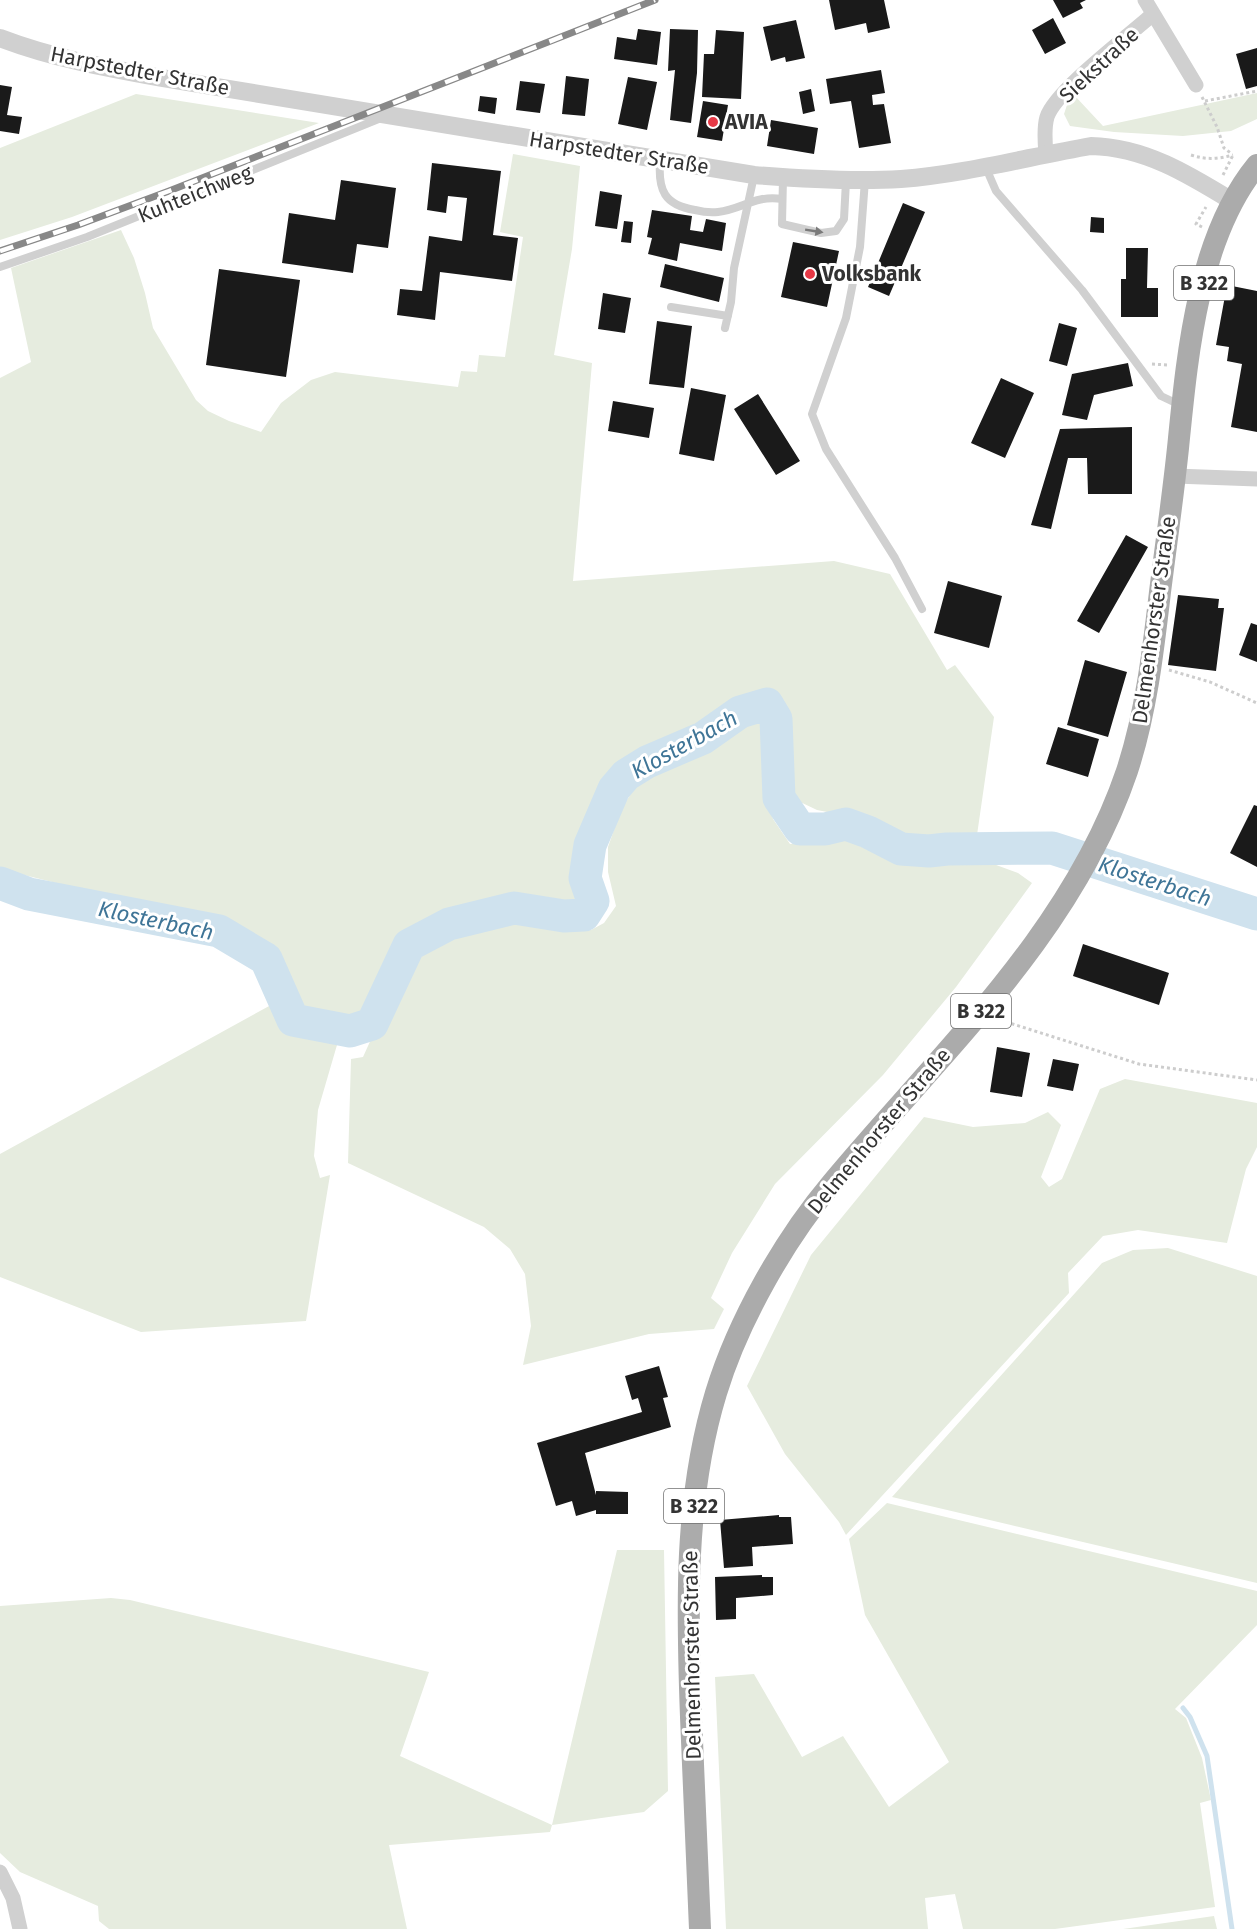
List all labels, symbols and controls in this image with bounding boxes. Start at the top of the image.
street label: Siekstraße [1054,22,1144,108]
street label: Harpstedter Straße [48,41,232,101]
place label: AVIA [724,109,768,135]
marker: AVIA [706,115,720,129]
street label: Harpstedter Straße [527,126,711,180]
street label: Kuhteichweg [134,159,256,229]
one-way arrow [805,227,824,236]
place label: Volksbank [821,261,922,287]
road number: B 322 [1174,266,1234,300]
marker: Volksbank [803,267,817,281]
street label: Delmenhorster Straße [1127,515,1181,725]
water label: Klosterbach [626,704,742,785]
water label: Klosterbach [1095,850,1215,912]
water label: Klosterbach [96,895,216,946]
road number: B 322 [951,994,1011,1028]
street label: Delmenhorster Straße [802,1043,956,1219]
road number: B 322 [664,1489,724,1523]
street label: Delmenhorster Straße [677,1550,707,1760]

